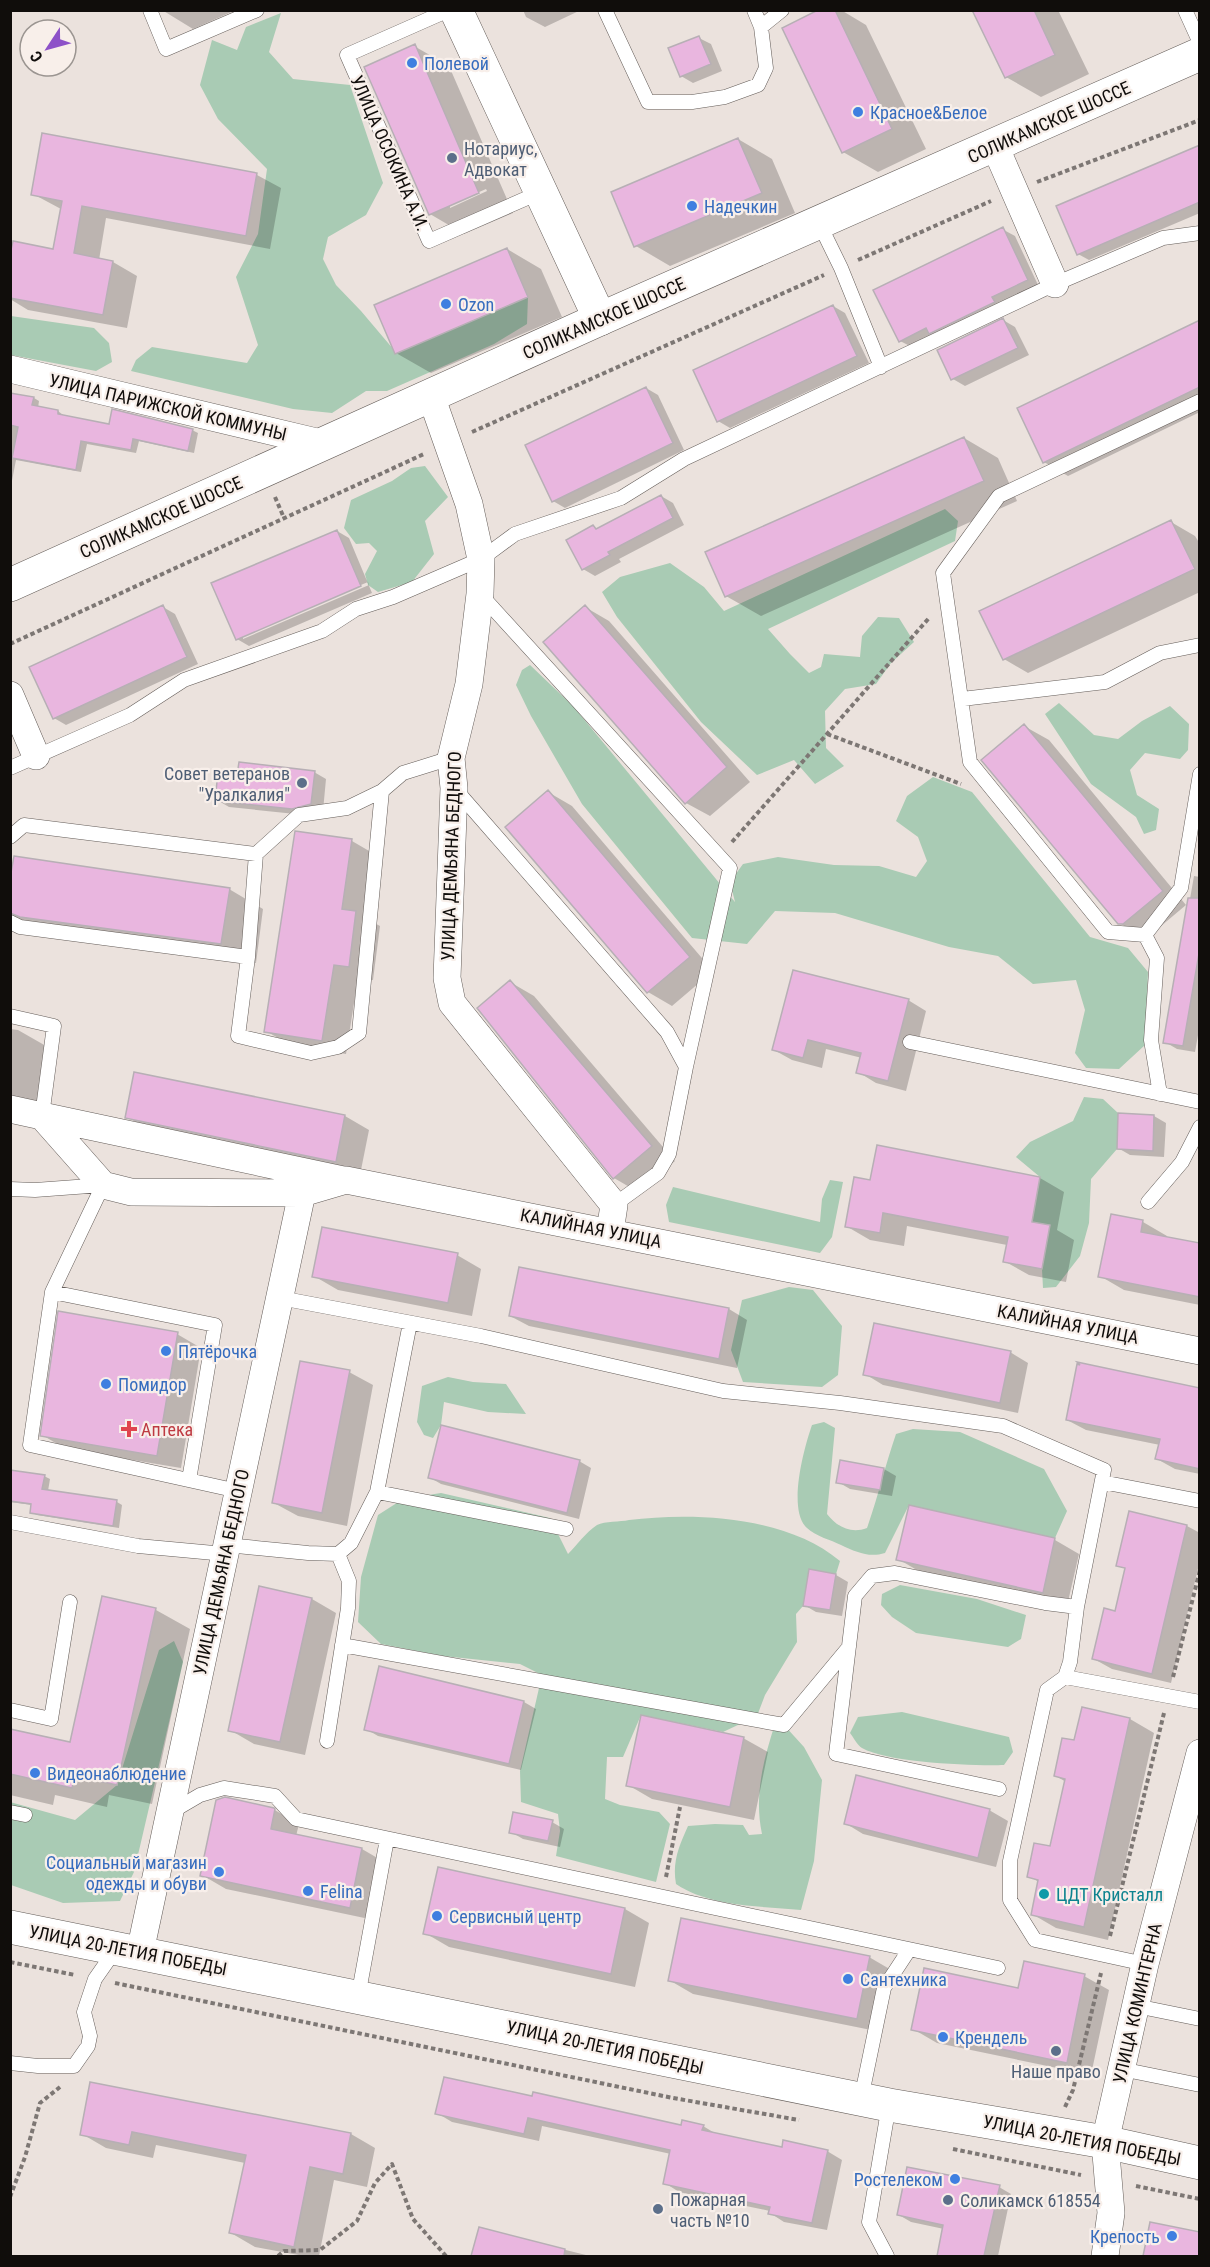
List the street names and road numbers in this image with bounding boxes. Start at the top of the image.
street label: УЛИЦА ОСОКИНА А.И. [346,72,434,234]
street label: СОЛИКАМСКОЕ ШОССЕ [964,77,1134,167]
street label: СОЛИКАМСКОЕ ШОССЕ [519,273,689,363]
street label: УЛИЦА ПАРИЖСКОЙ КОММУНЫ [47,369,289,445]
street label: СОЛИКАМСКОЕ ШОССЕ [76,472,246,562]
street label: УЛИЦА ДЕМЬЯНА БЕДНОГО [437,751,465,961]
street label: КАЛИЙНАЯ УЛИЦА [518,1204,664,1252]
street label: КАЛИЙНАЯ УЛИЦА [995,1300,1141,1348]
street label: УЛИЦА ДЕМЬЯНА БЕДНОГО [189,1467,253,1677]
street label: УЛИЦА 20-ЛЕТИЯ ПОБЕДЫ [27,1920,229,1980]
street label: УЛИЦА КОМИНТЕРНА [1108,1920,1166,2085]
street label: УЛИЦА 20-ЛЕТИЯ ПОБЕДЫ [504,2016,706,2078]
street label: УЛИЦА 20-ЛЕТИЯ ПОБЕДЫ [981,2110,1183,2170]

